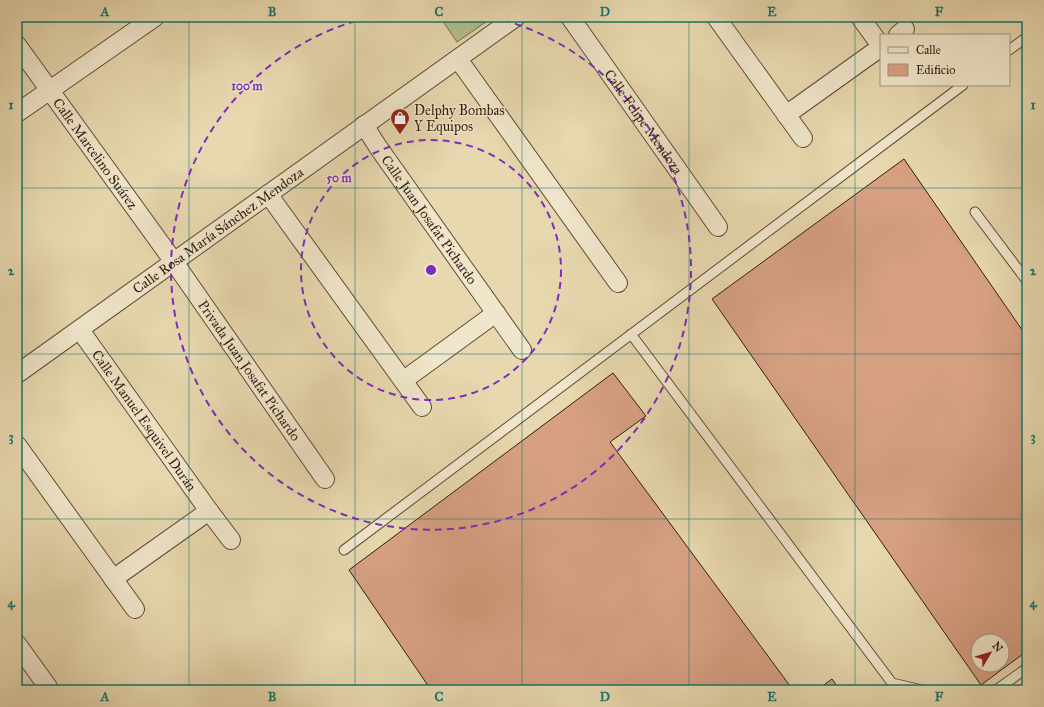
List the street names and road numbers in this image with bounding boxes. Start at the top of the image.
street label: Calle Felipe Mendoza [601,66,687,177]
street label: Calle Marcelino Suárez [50,94,142,213]
street label: Calle Juan Josafat Pichardo [378,152,481,287]
street label: Calle Rosa María Sánchez Mendoza [129,163,307,297]
street label: Privada Juan Josafat Pichardo [195,297,304,444]
street label: Calle Manuel Esquivel Durán [88,347,201,495]

